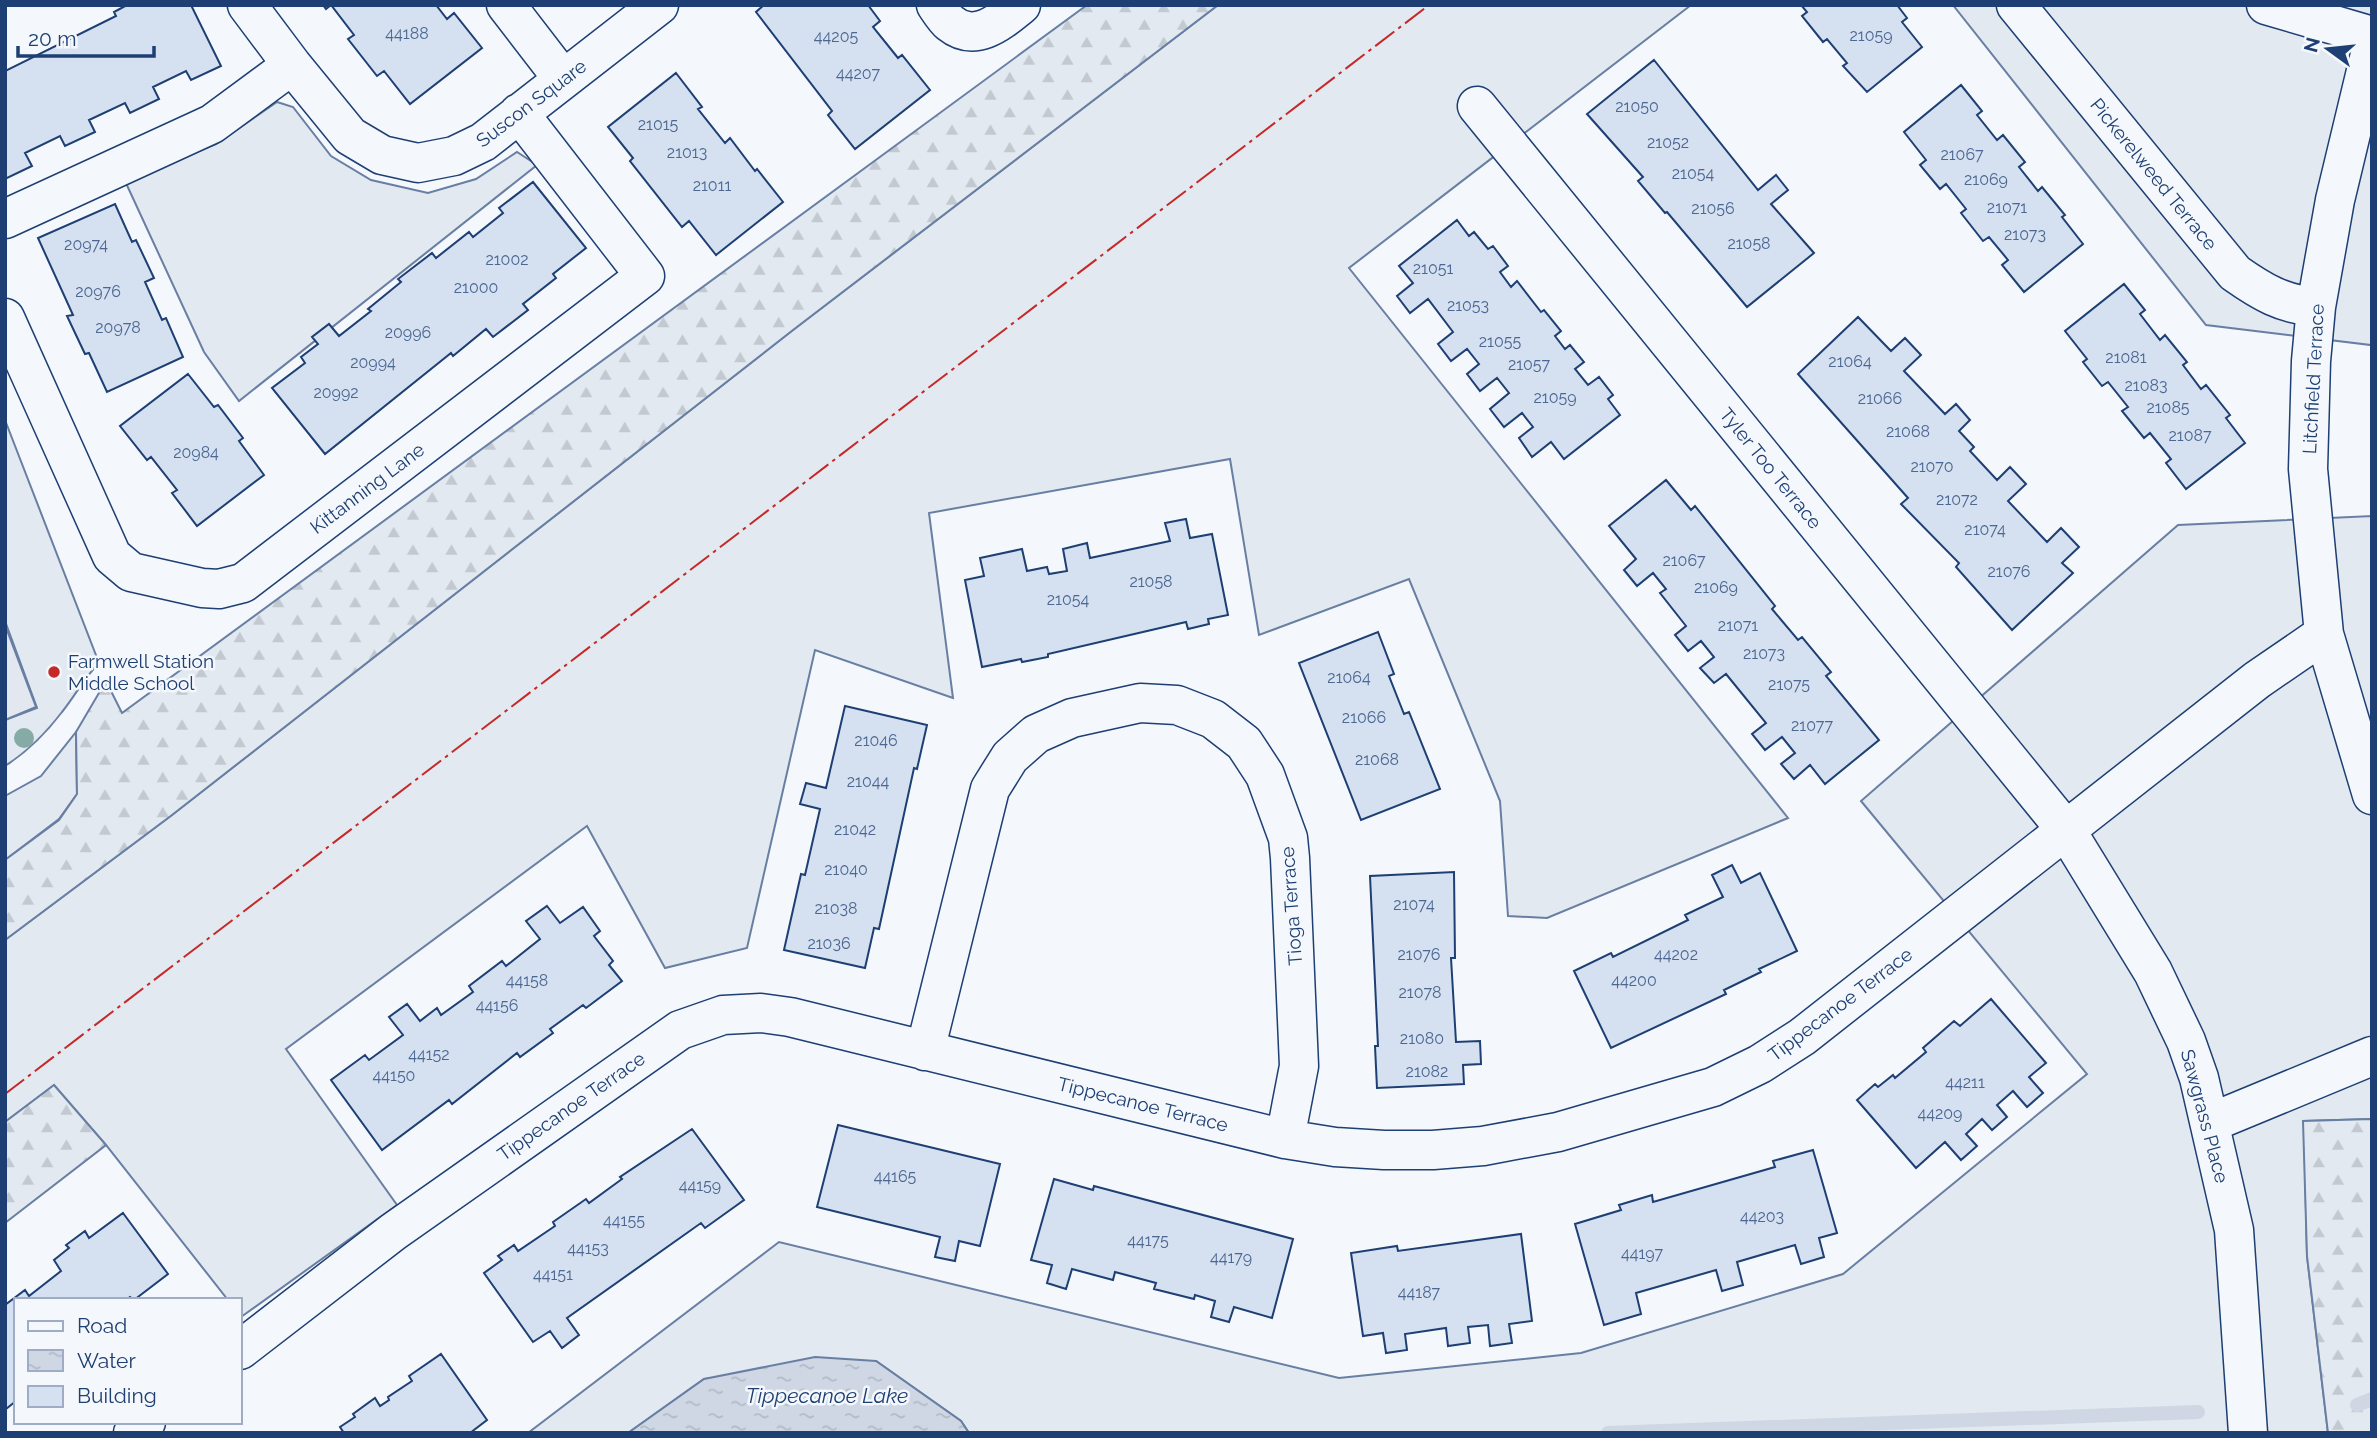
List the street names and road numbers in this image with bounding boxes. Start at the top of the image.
street label: Suscon Square [472,54,590,152]
street label: Pickerelweed Terrace [2086,94,2222,254]
street label: Litchfield Terrace [2298,303,2328,455]
street label: Tyler Too Terrace [1715,403,1827,533]
street label: Kittanning Lane [306,438,428,538]
street label: Tioga Terrace [1276,846,1306,966]
street label: Tippecanoe Terrace [1764,943,1916,1065]
street label: Tippecanoe Terrace [493,1047,649,1165]
street label: Sawgrass Place [2177,1047,2233,1185]
street label: Tippecanoe Terrace [1056,1072,1230,1136]

